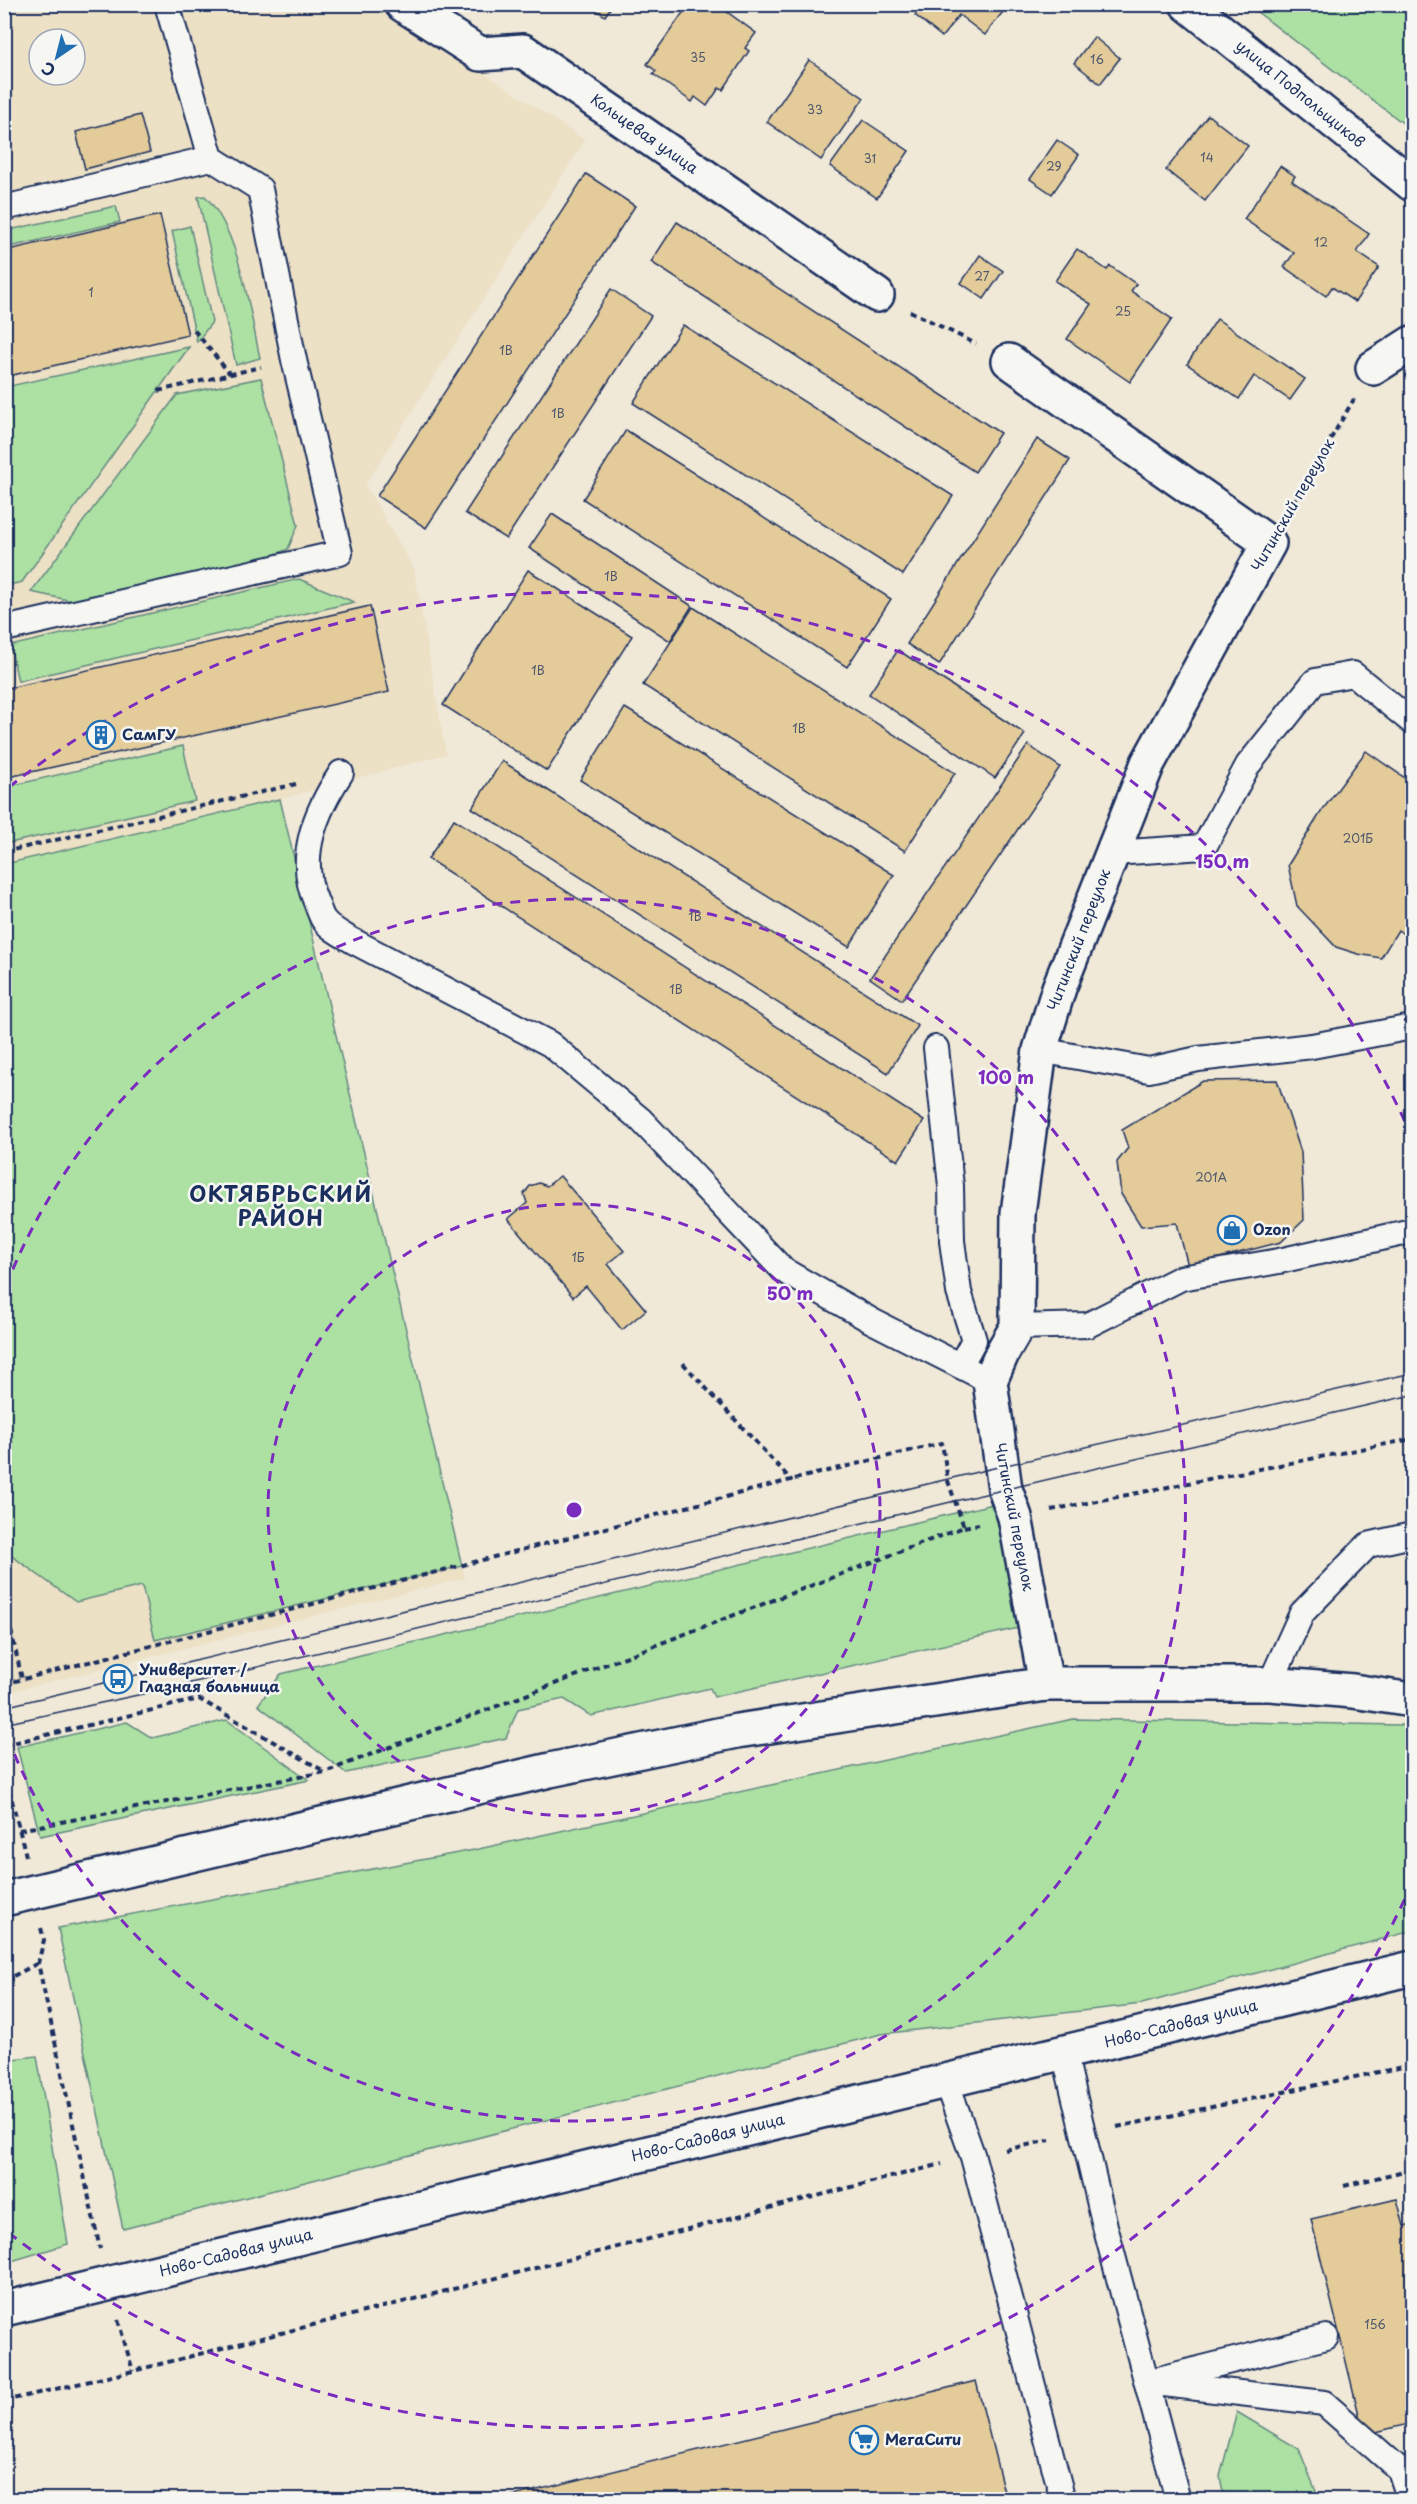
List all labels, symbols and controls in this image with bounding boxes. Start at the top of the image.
north arrow [27,27,87,87]
street label: улица Подпольщиков [1231,33,1371,152]
house number: 35 [690,48,706,66]
house number: 16 [1090,50,1104,68]
text: С [36,57,60,83]
street label: Кольцевая улица [586,87,704,179]
house number: 33 [807,100,823,118]
house number: 14 [1200,148,1214,166]
house number: 31 [864,149,876,167]
house number: 29 [1046,157,1062,175]
house number: 12 [1314,233,1328,251]
house number: 27 [975,267,990,285]
house number: 1 [88,283,94,301]
house number: 25 [1115,302,1131,320]
house number: 1В [499,341,513,359]
house number: 1В [551,404,565,422]
street label: Читинский переулок [1244,433,1339,575]
house number: 1В [604,567,618,585]
house number: 1В [531,661,545,679]
building icon: СамГУ [85,719,117,751]
house number: 1В [792,719,806,737]
place label: СамГУ [122,722,176,745]
house number: 201Б [1343,829,1373,847]
text: 150 m [1195,847,1249,874]
street label: Читинский переулок [1040,865,1115,1014]
house number: 1В [688,907,702,925]
house number: 1В [669,980,683,998]
text: 100 m [978,1063,1034,1090]
house number: 201А [1195,1168,1227,1186]
district label: ОКТЯБРЬСКИЙ РАЙОН [189,1177,373,1233]
shop icon: Ozon [1216,1214,1248,1246]
place label: Ozon [1253,1217,1291,1240]
house number: 1Б [571,1248,585,1266]
text: 50 m [767,1279,813,1306]
street label: Читинский переулок [990,1441,1041,1593]
centre of rings [564,1500,584,1520]
place label: Университет / Глазная больница [138,1657,280,1697]
bus stop icon: Университет / Глазная больница [102,1663,134,1695]
street label: Ново-Садовая улица [1102,1992,1260,2053]
street label: Ново-Садовая улица [629,2106,787,2167]
street label: Ново-Садовая улица [157,2221,315,2282]
house number: 156 [1364,2315,1386,2333]
supermarket icon: МегаСити [848,2424,880,2456]
place label: МегаСити [885,2427,962,2450]

